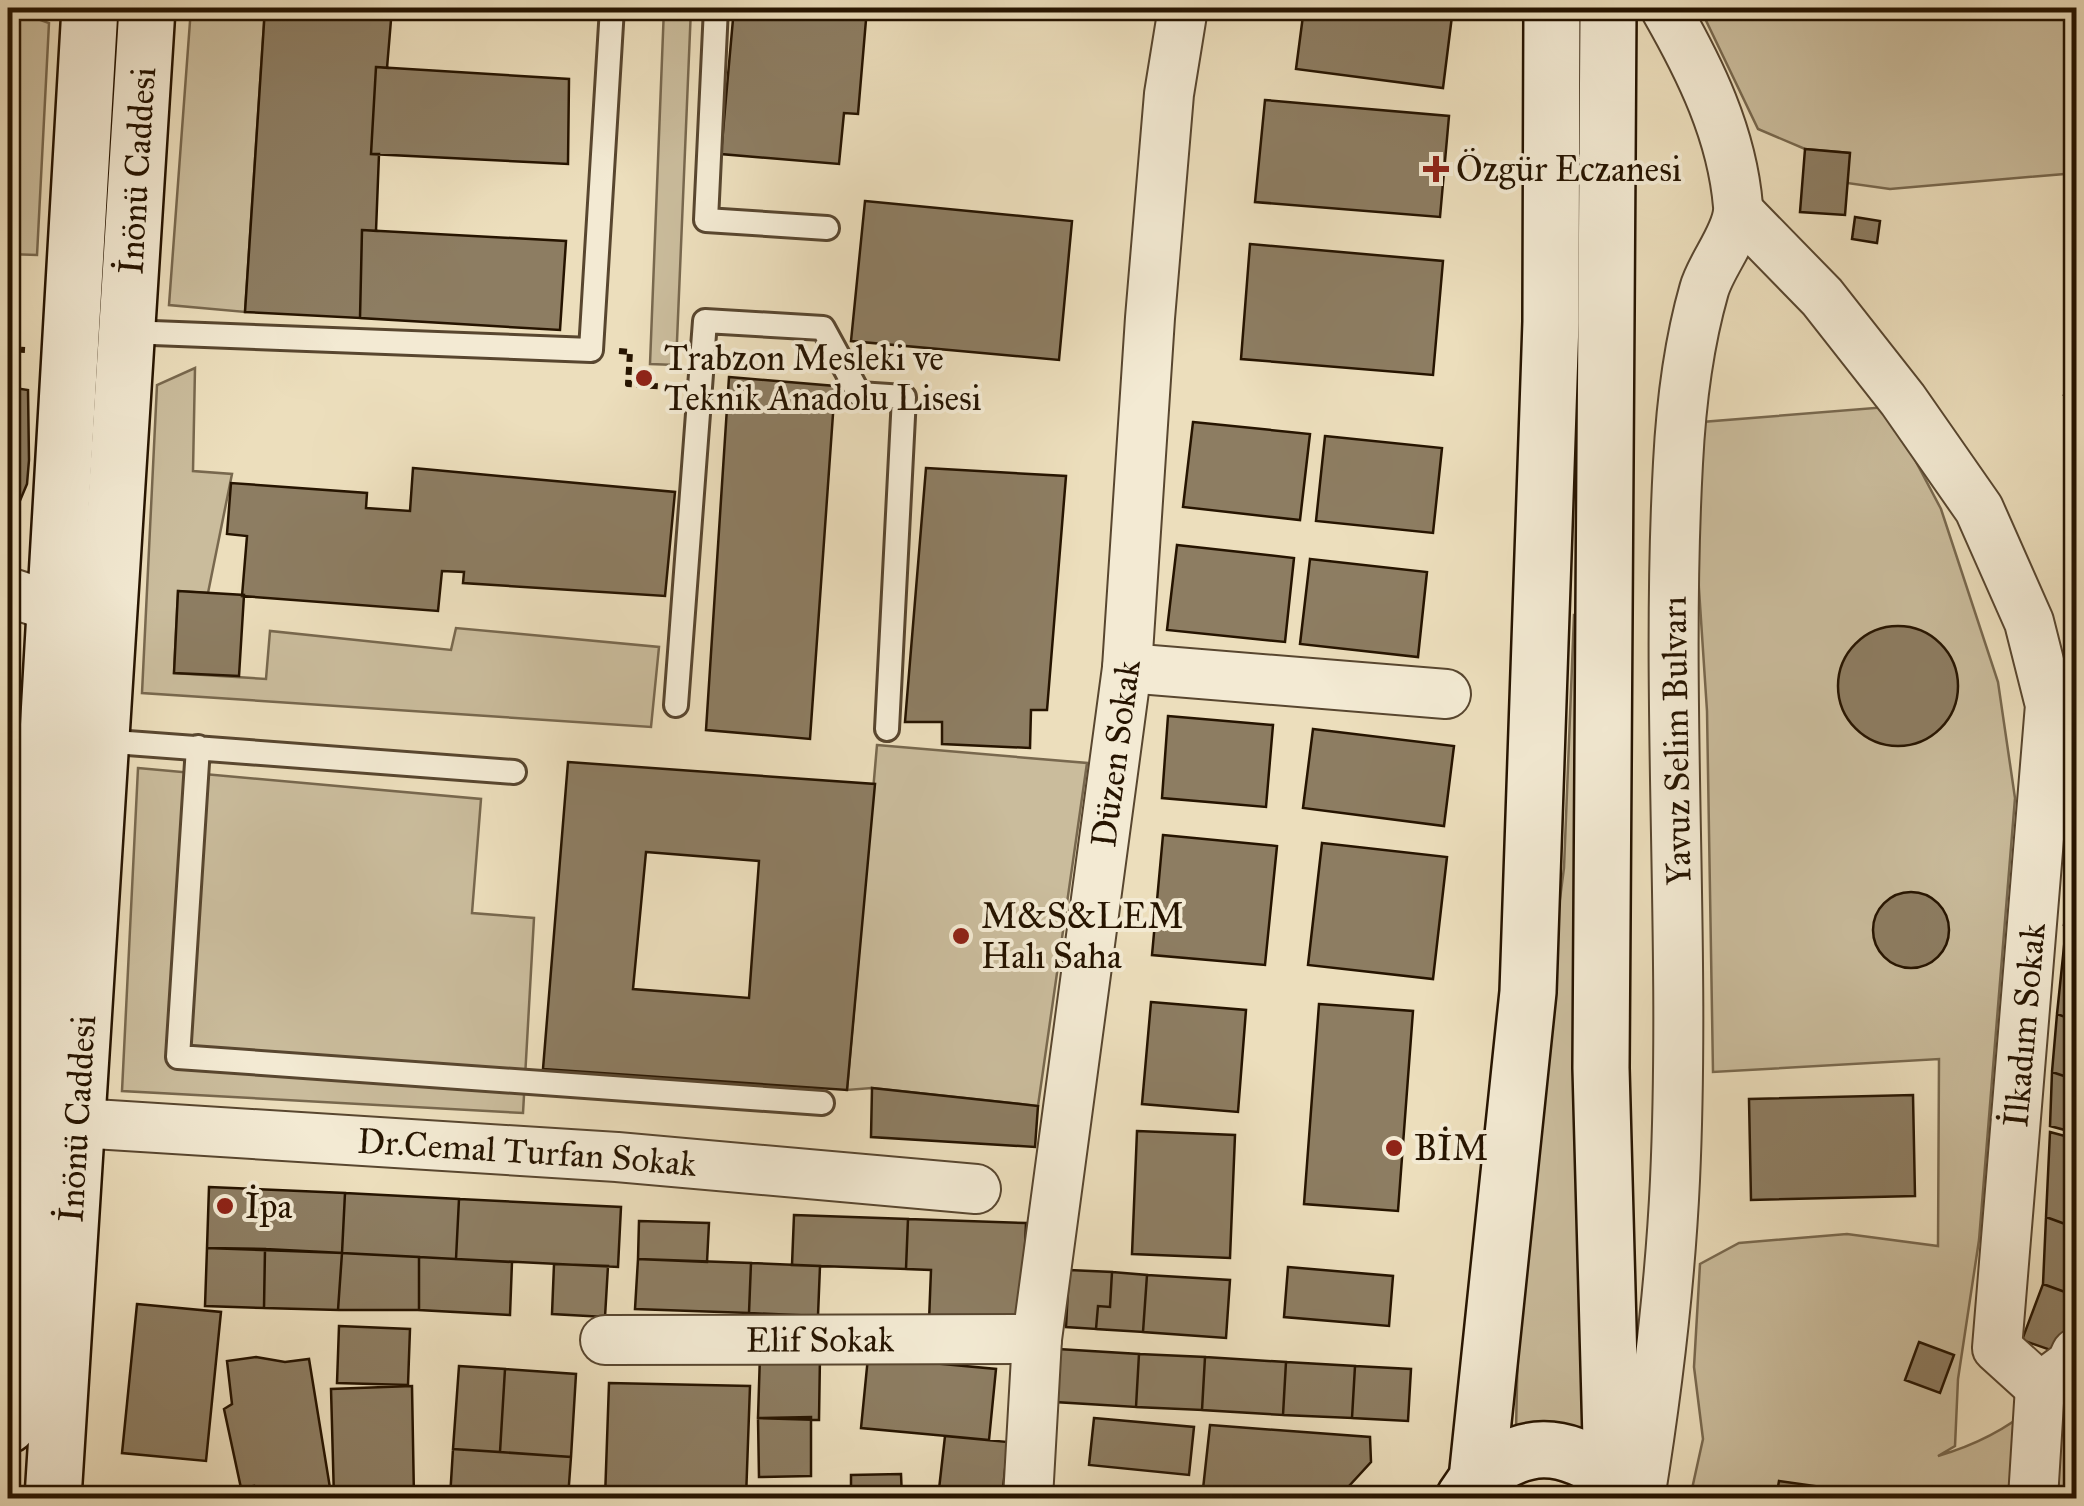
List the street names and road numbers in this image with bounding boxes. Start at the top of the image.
street label: İnönü Caddesi [108,65,165,276]
street label: Yavuz Selim Bulvarı [1652,595,1701,886]
street label: Düzen Sokak [1082,656,1150,850]
street label: İlkadım Sokak [1993,920,2055,1129]
street label: İnönü Caddesi [48,1013,105,1224]
street label: Dr.Cemal Turfan Sokak [356,1120,699,1186]
street label: Elif Sokak [746,1318,895,1362]

